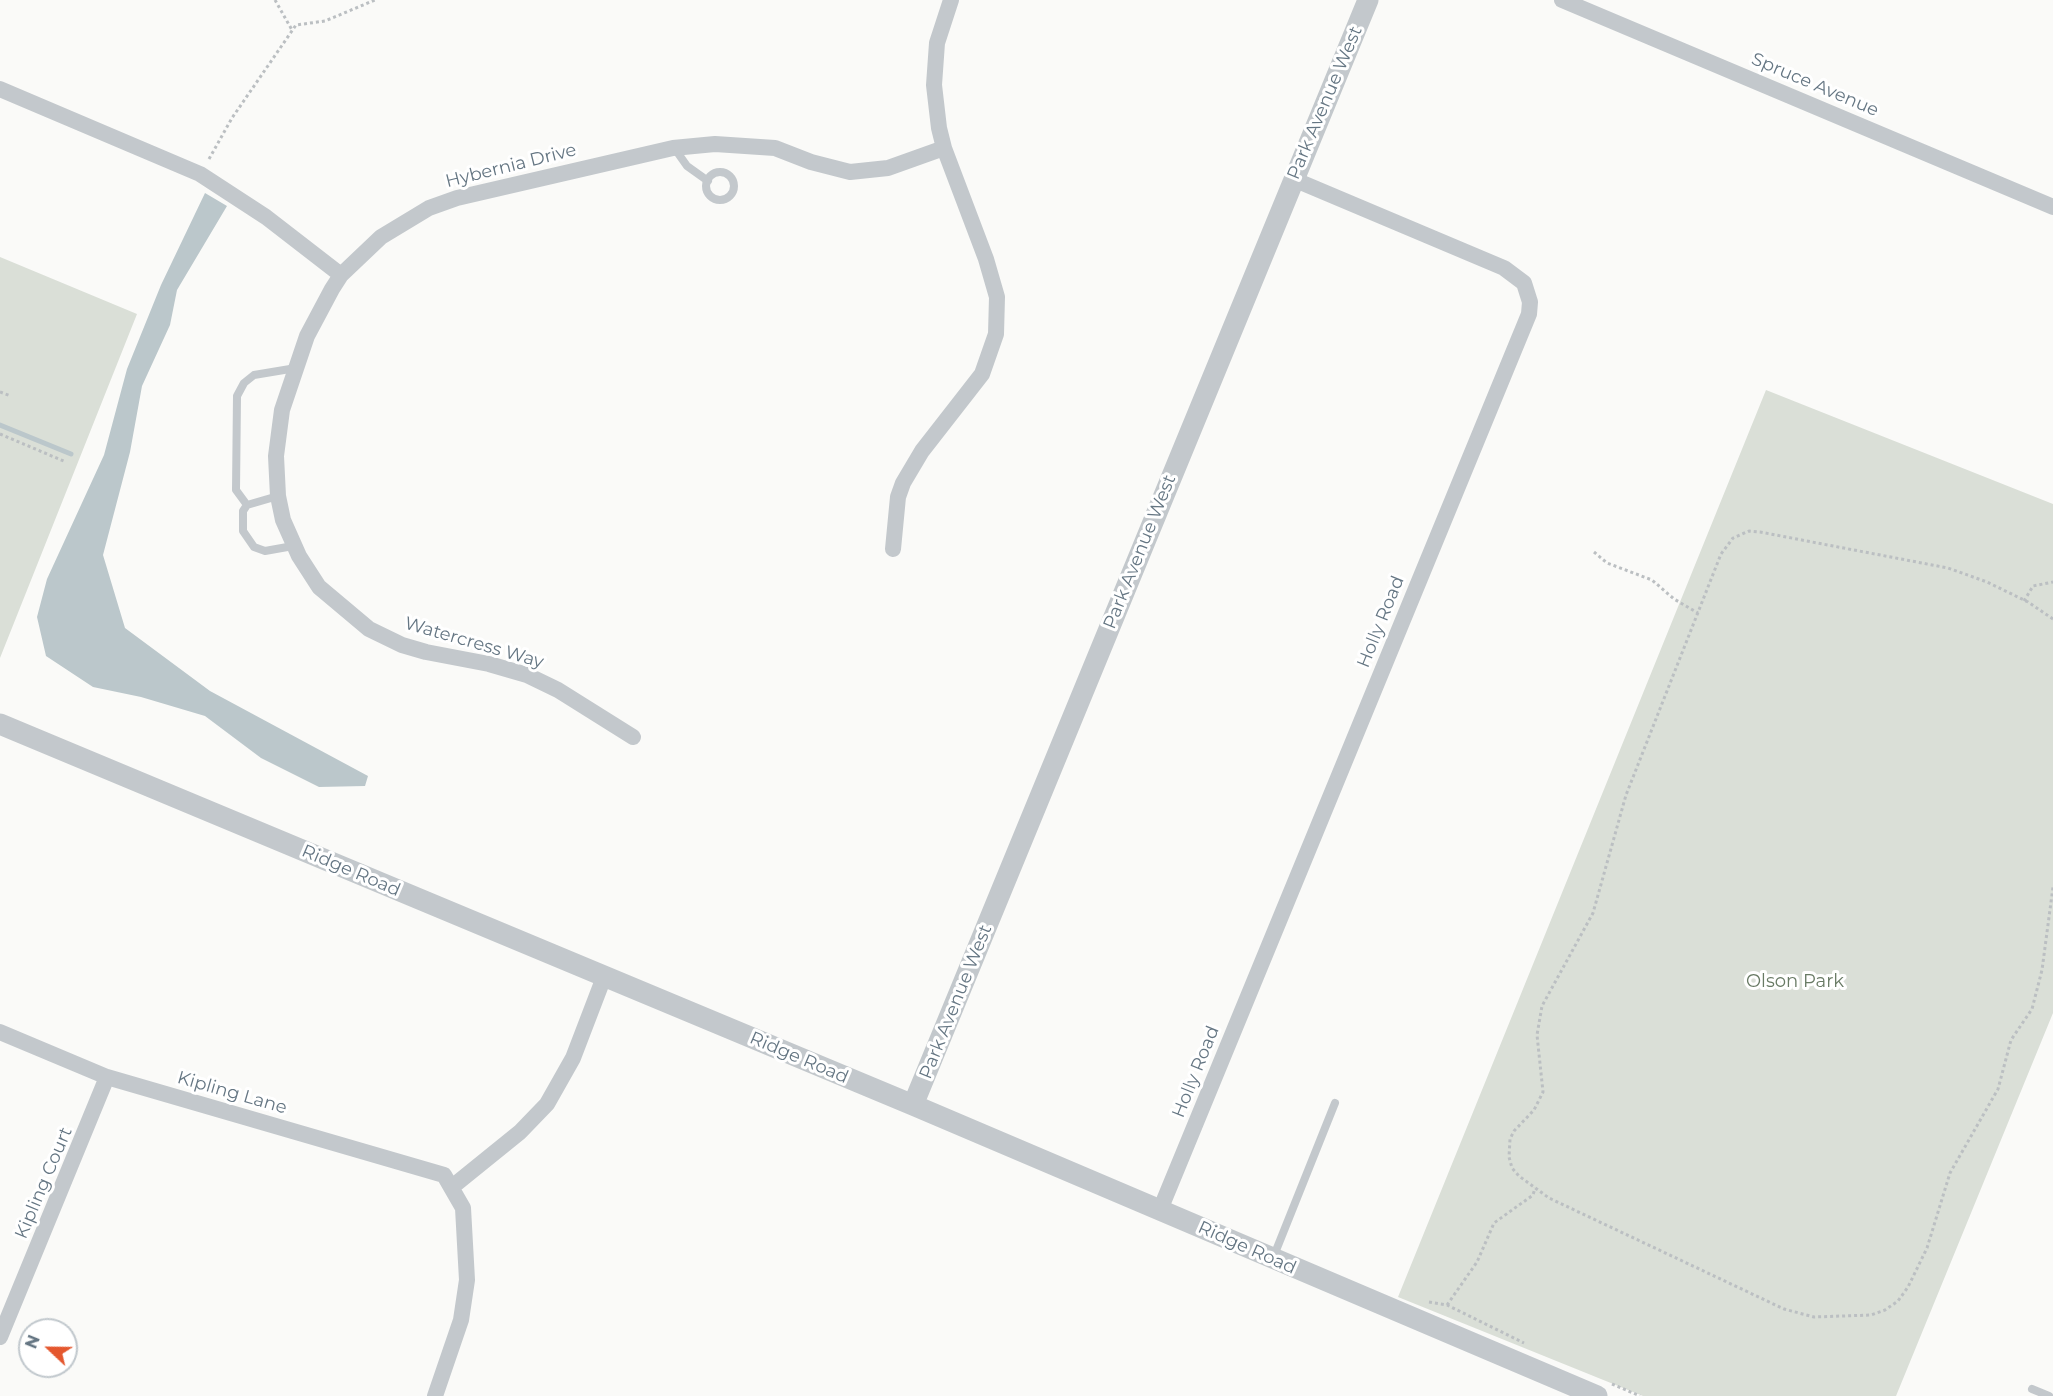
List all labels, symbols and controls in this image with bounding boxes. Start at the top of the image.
street label: Park Avenue West [1283,23,1367,183]
street label: Spruce Avenue [1748,48,1882,122]
street label: Hybernia Drive [443,139,579,193]
street label: Park Avenue West [1099,472,1181,632]
street label: Holly Road [1353,573,1409,671]
street label: Watercress Way [402,613,546,673]
street label: Ridge Road [298,841,404,901]
street label: Park Avenue West [915,922,997,1082]
park label: Olson Park [1746,971,1844,993]
street label: Holly Road [1168,1023,1224,1121]
street label: Ridge Road [746,1028,852,1088]
street label: Kipling Lane [175,1067,289,1119]
street label: Kipling Court [11,1124,77,1242]
street label: Ridge Road [1195,1217,1299,1279]
north arrow [18,1318,78,1378]
text: N [21,1332,44,1351]

